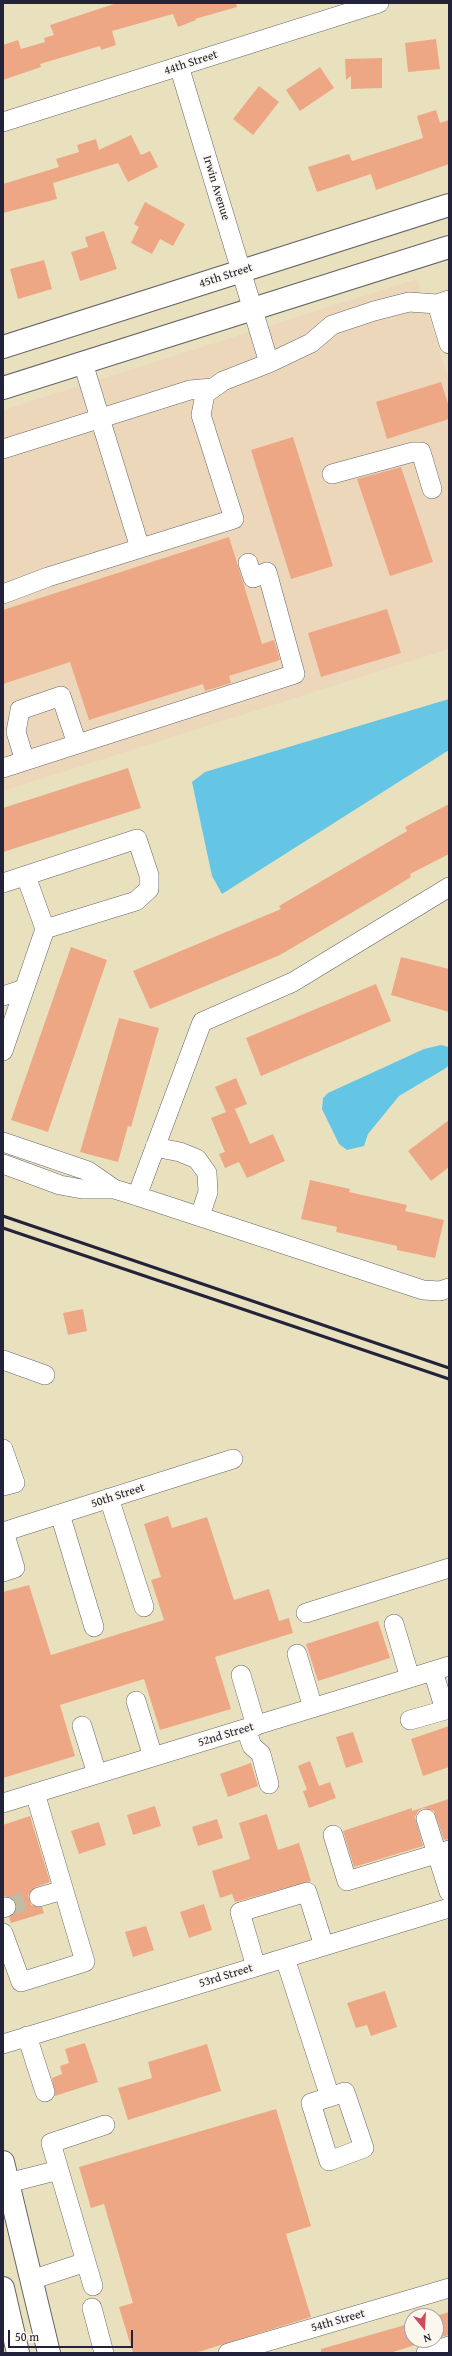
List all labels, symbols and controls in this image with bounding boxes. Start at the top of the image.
street label: 44th Street [162,48,220,78]
street label: Irwin Avenue [199,154,233,222]
street label: 45th Street [197,261,255,291]
street label: 50th Street [89,1481,147,1511]
street label: 52nd Street [196,1720,256,1750]
street label: 53rd Street [197,1961,255,1991]
street label: 54th Street [309,2306,367,2336]
north arrow [404,2308,444,2348]
scale bar [10,2322,135,2348]
text: 50 m [15,2328,39,2345]
text: N [421,2330,433,2347]

